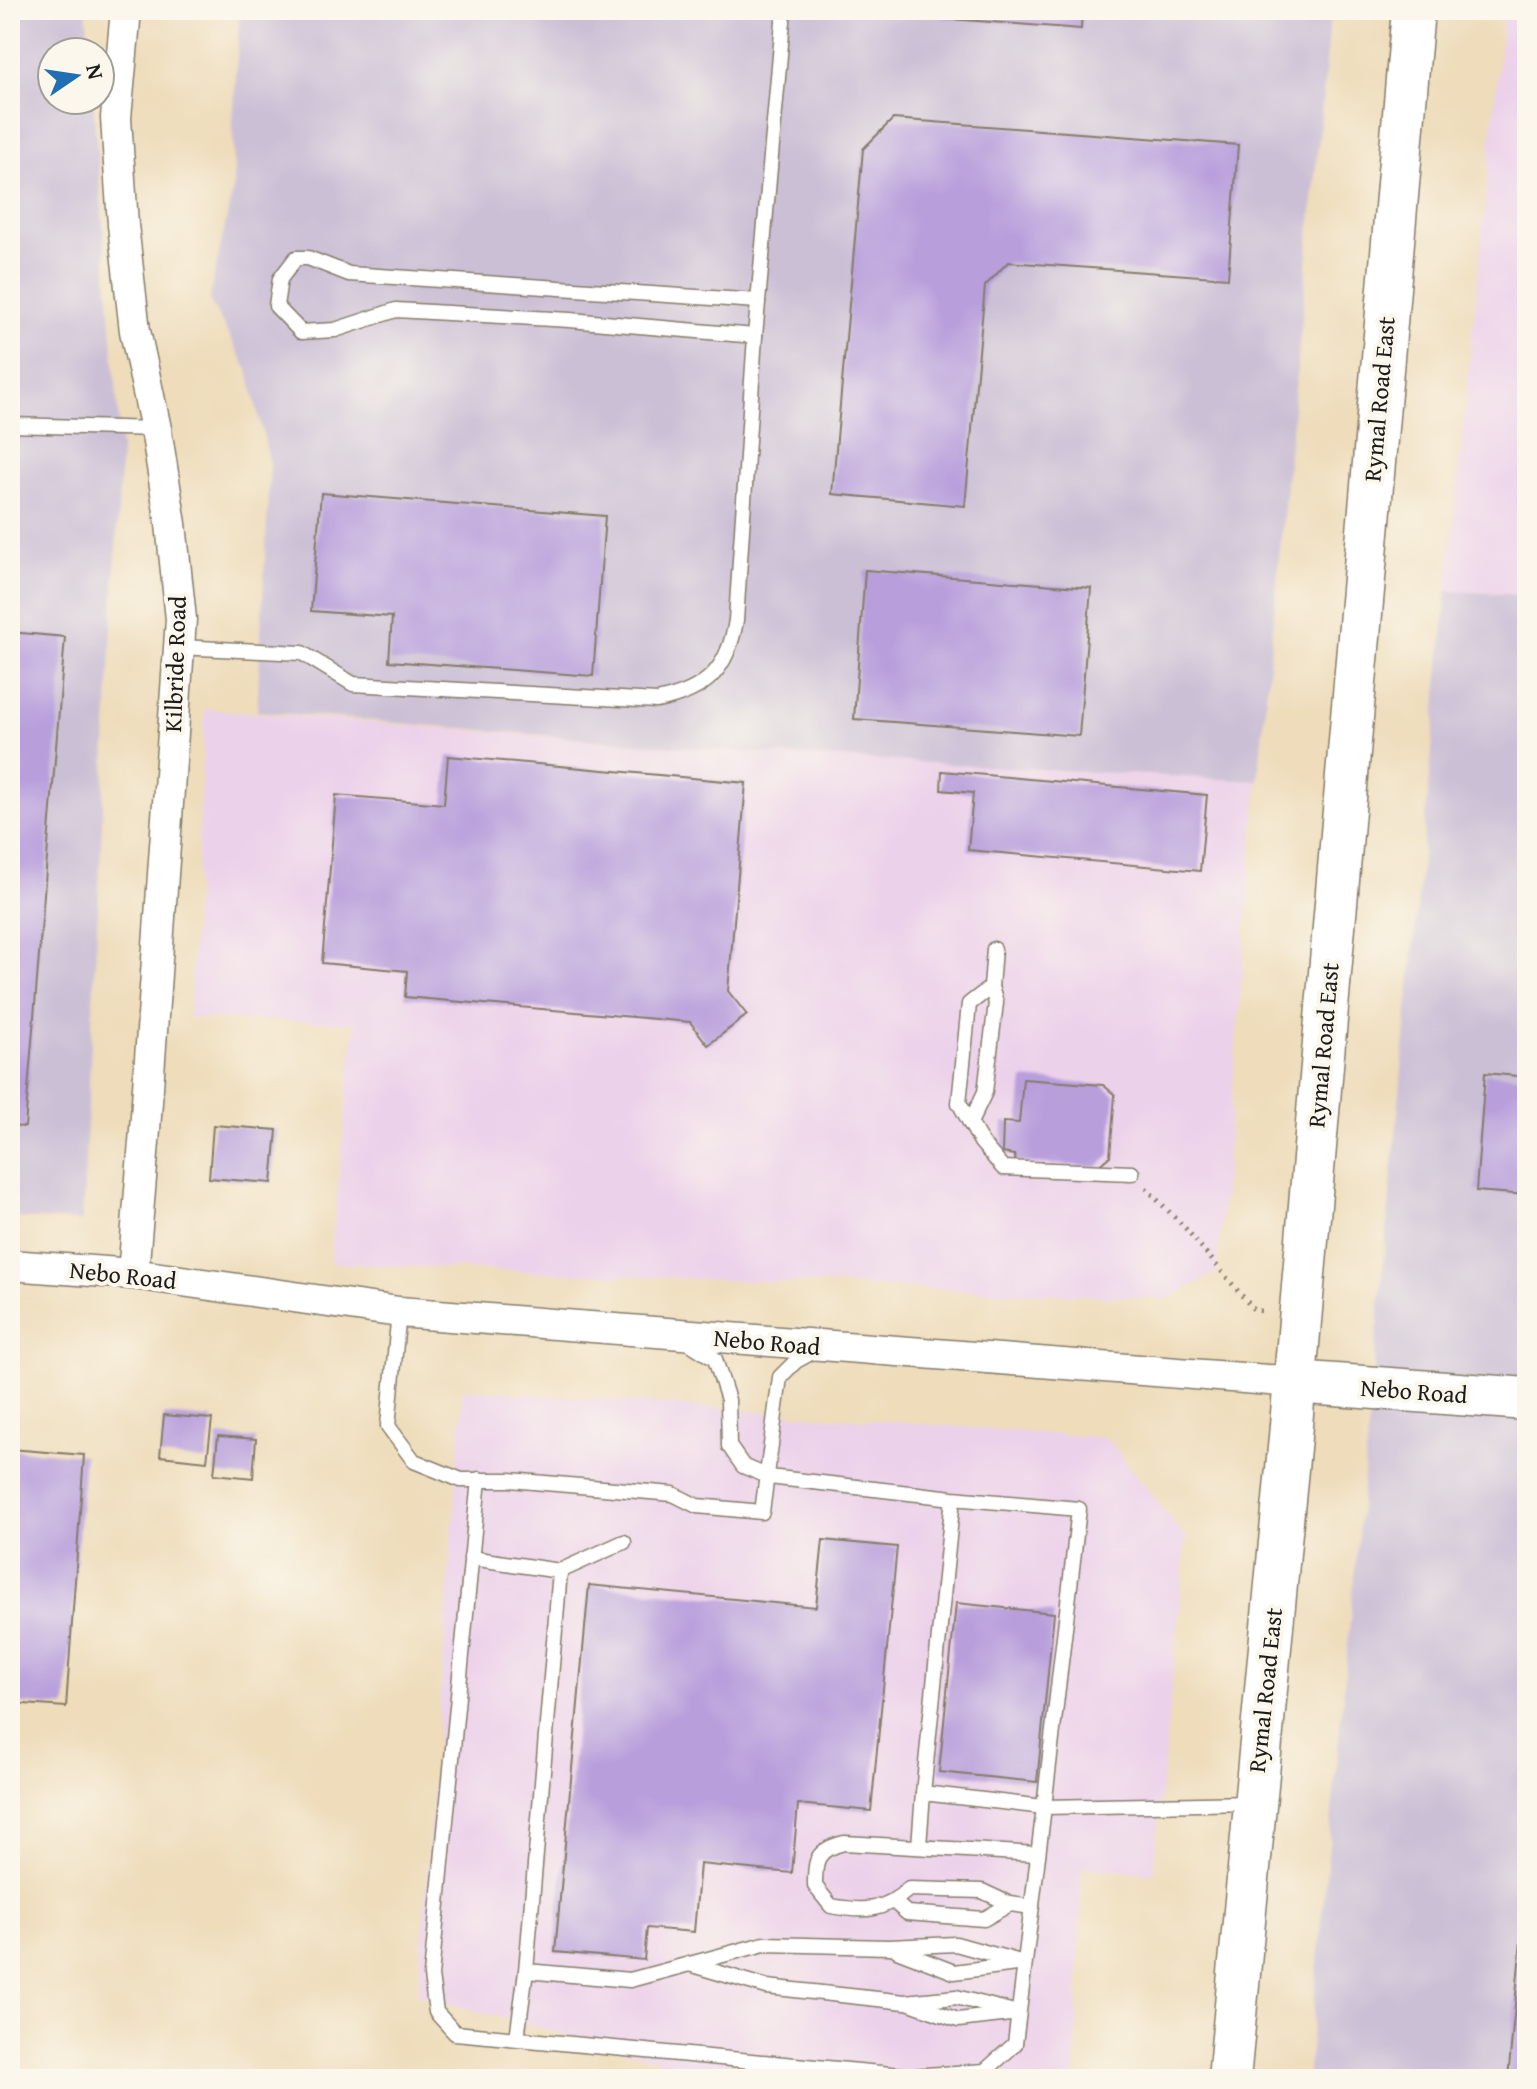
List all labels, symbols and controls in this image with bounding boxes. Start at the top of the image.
north arrow [36,36,116,116]
text: N [78,61,113,83]
street label: Rymal Road East [1354,314,1404,483]
street label: Kilbride Road [155,595,195,733]
street label: Rymal Road East [1298,960,1348,1129]
street label: Nebo Road [68,1252,178,1298]
street label: Nebo Road [712,1320,822,1364]
street label: Nebo Road [1359,1370,1469,1412]
street label: Rymal Road East [1239,1605,1291,1774]

